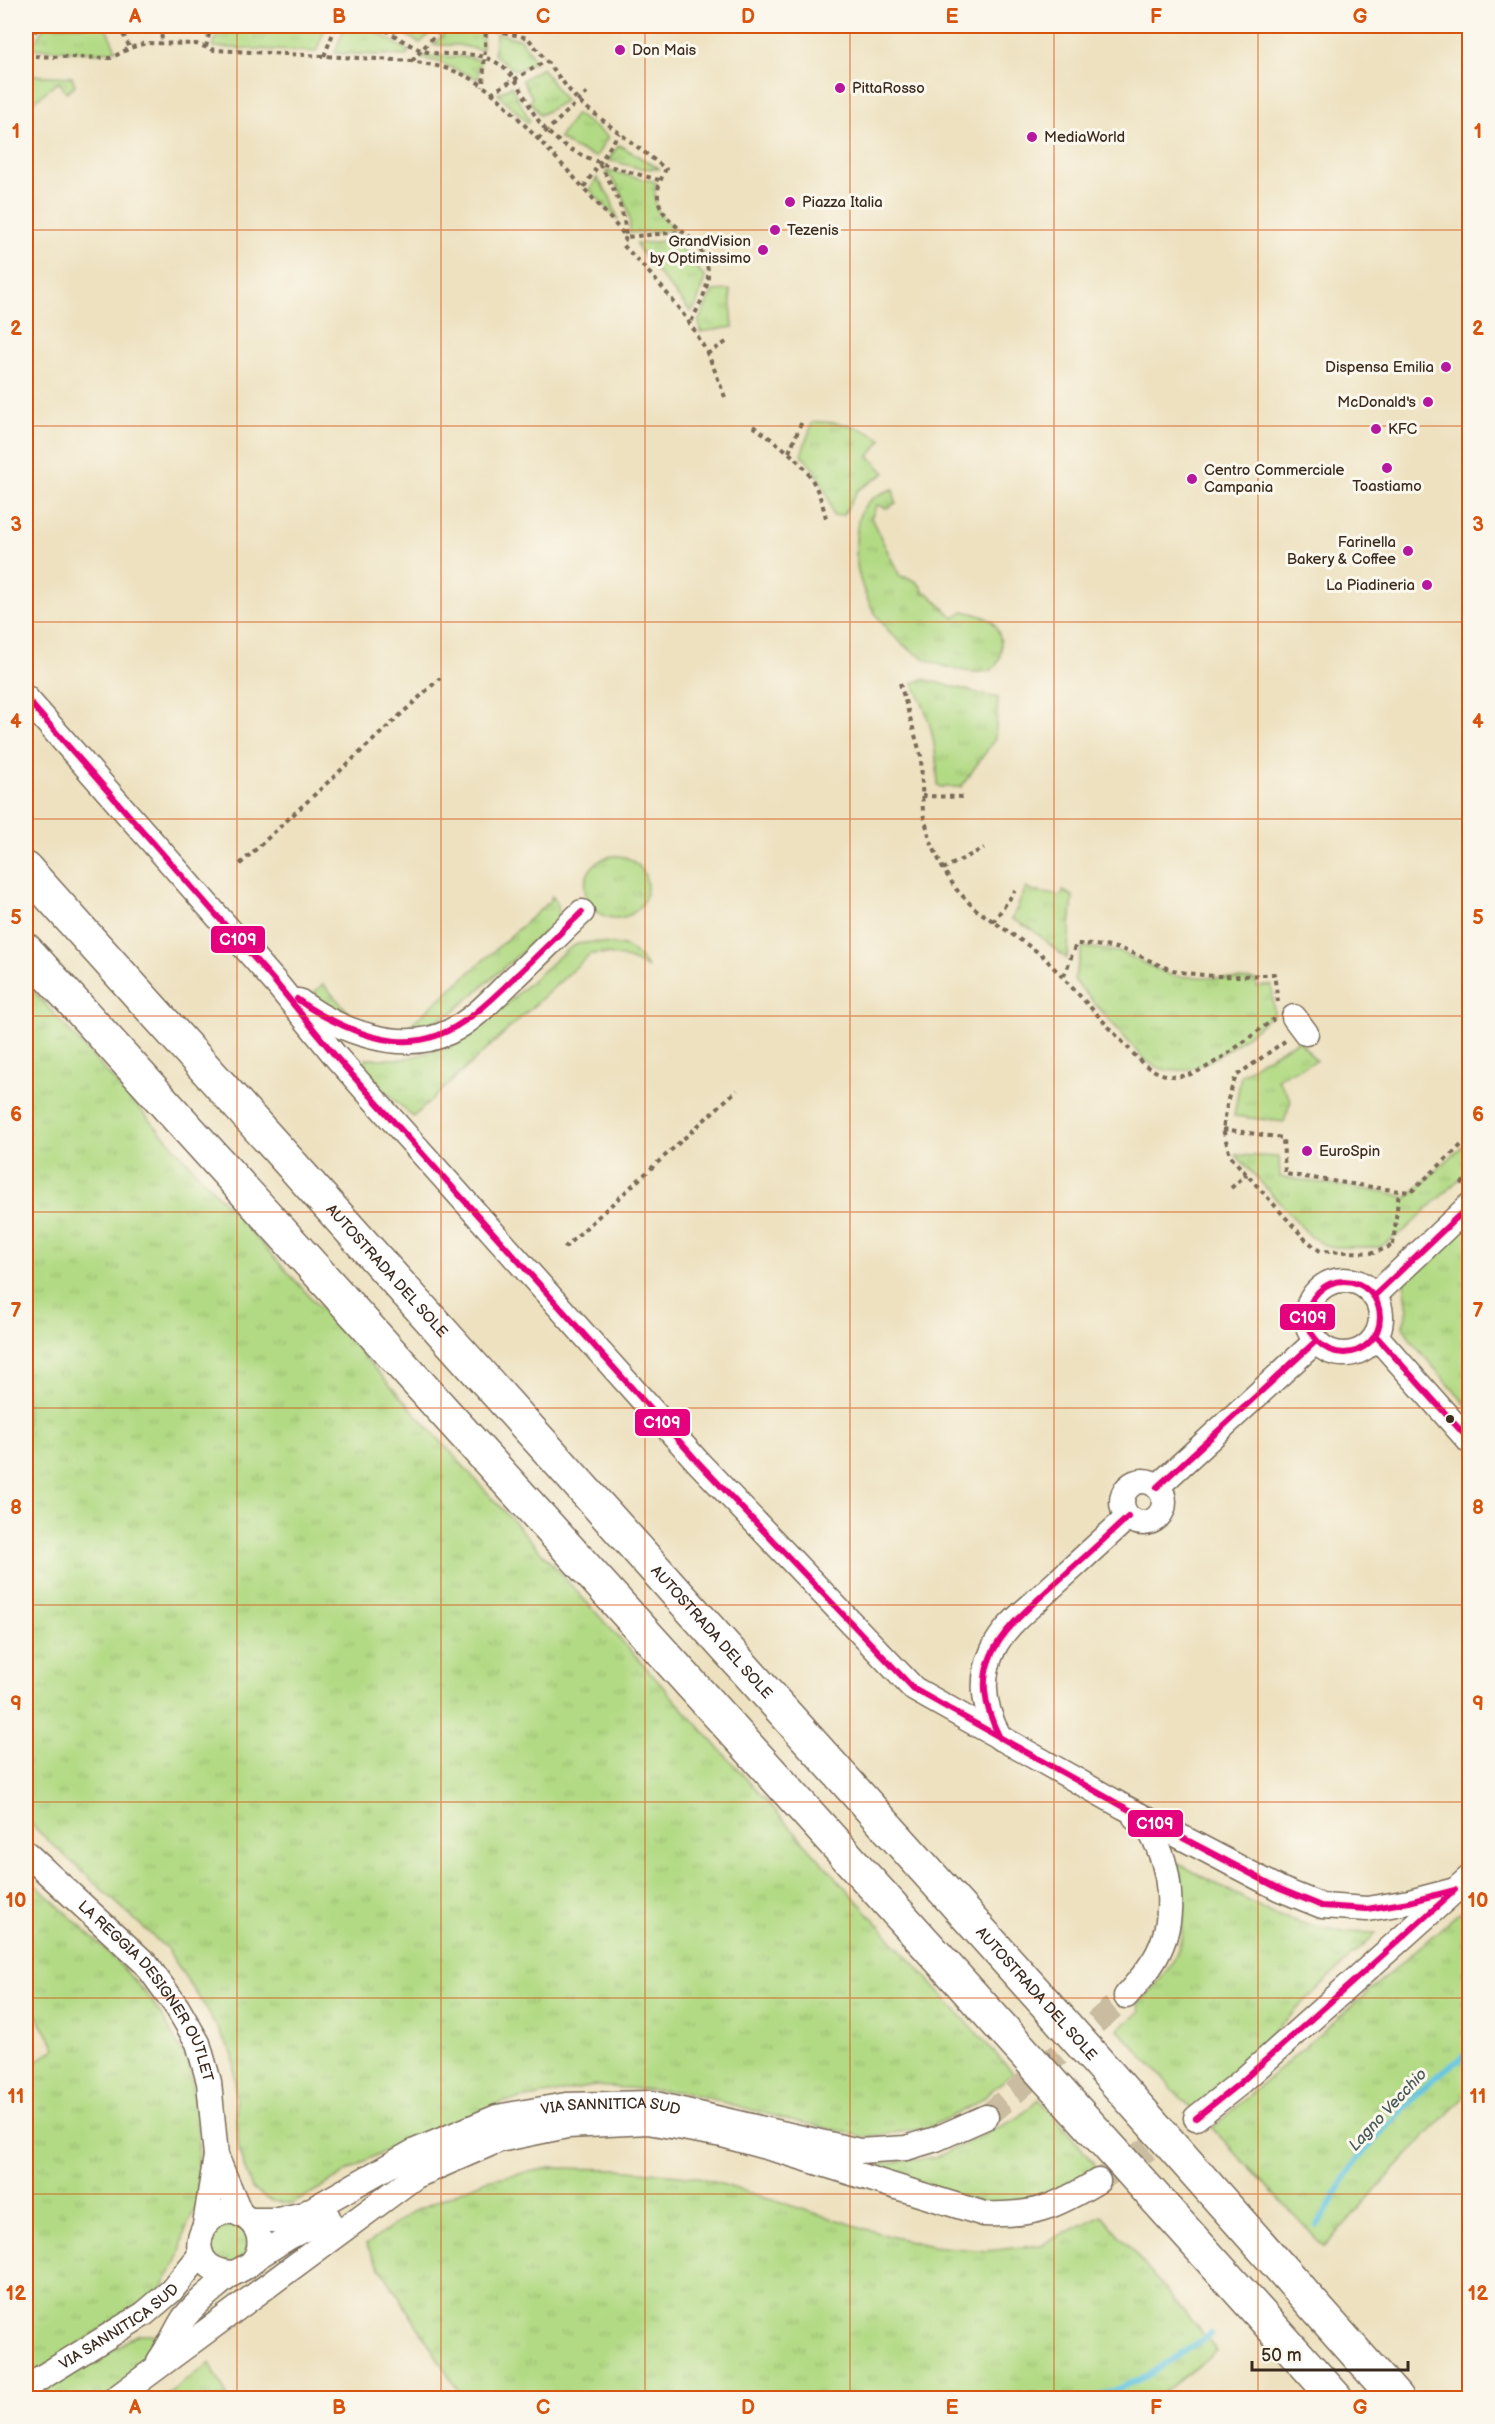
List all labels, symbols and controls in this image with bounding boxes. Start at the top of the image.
text: A [128,5,142,29]
text: B [332,5,346,29]
text: C [536,5,550,29]
text: D [741,5,755,29]
text: E [946,5,959,29]
text: F [1150,5,1162,29]
text: G [1353,5,1368,29]
place label: Don Mais [632,41,697,60]
marker: Don Mais [613,43,627,57]
place label: PittaRosso [852,79,925,98]
marker: PittaRosso [833,81,847,95]
text: 1 [12,120,20,144]
text: 1 [1474,120,1482,144]
place label: MediaWorld [1044,128,1125,147]
marker: MediaWorld [1025,130,1039,144]
place label: Piazza Italia [802,193,883,212]
marker: Piazza Italia [783,195,797,209]
place label: Tezenis [787,221,839,240]
marker: Tezenis [768,223,782,237]
place label: GrandVision by Optimissimo [650,232,751,268]
marker: GrandVision by Optimissimo [756,243,770,257]
text: 2 [10,317,22,341]
text: 2 [1472,317,1484,341]
place label: Dispensa Emilia [1325,358,1434,377]
marker: Dispensa Emilia [1439,360,1453,374]
place label: McDonald's [1337,393,1417,412]
marker: McDonald's [1421,395,1435,409]
place label: KFC [1388,420,1418,439]
marker: KFC [1369,422,1383,436]
place label: Centro Commerciale Campania [1204,461,1345,497]
marker: Toastiamo [1380,461,1394,475]
marker: Centro Commerciale Campania [1185,472,1199,486]
place label: Toastiamo [1352,477,1422,496]
text: 3 [10,513,22,537]
text: 3 [1472,513,1484,537]
place label: Farinella Bakery & Coffee [1287,533,1396,569]
marker: Farinella Bakery & Coffee [1401,544,1415,558]
place label: La Piadineria [1326,576,1415,595]
marker: La Piadineria [1420,578,1434,592]
text: 4 [10,710,22,734]
text: 4 [1472,710,1484,734]
text: 5 [10,906,22,930]
text: 5 [1472,906,1484,930]
line badge: C109 [210,925,266,954]
text: C109 [219,931,257,950]
text: 6 [10,1103,22,1127]
text: 6 [1472,1103,1484,1127]
place label: EuroSpin [1319,1142,1380,1161]
marker: EuroSpin [1300,1144,1314,1158]
street label: AUTOSTRADA DEL SOLE [322,1200,452,1342]
text: 7 [10,1299,22,1323]
text: 7 [1472,1299,1484,1323]
line badge: C109 [1279,1303,1336,1331]
text: C109 [1289,1309,1327,1328]
line badge: C109 [634,1408,691,1437]
unlabelled marker [1444,1413,1456,1425]
text: C109 [643,1414,681,1433]
text: 8 [10,1496,22,1520]
text: 8 [1472,1496,1484,1520]
street label: AUTOSTRADA DEL SOLE [647,1562,776,1703]
text: 9 [10,1692,22,1716]
text: 9 [1472,1692,1484,1716]
line badge: C109 [1127,1809,1184,1838]
text: C109 [1136,1815,1174,1834]
text: 10 [6,1889,26,1913]
text: 10 [1468,1889,1488,1913]
street label: LA REGGIA DESIGNER OUTLET [74,1897,217,2084]
street label: AUTOSTRADA DEL SOLE [971,1923,1101,2065]
water label: Lagno Vecchio [1345,2065,1431,2155]
text: 11 [8,2085,24,2109]
text: 11 [1470,2085,1486,2109]
street label: VIA SANNITICA SUD [539,2094,682,2120]
street label: VIA SANNITICA SUD [56,2280,183,2374]
text: 12 [6,2282,26,2306]
text: 12 [1468,2282,1488,2306]
scale bar [1252,2334,1408,2372]
text: 50 m [1261,2345,1302,2366]
text: A [128,2396,142,2420]
text: B [332,2396,346,2420]
text: C [536,2396,550,2420]
text: D [741,2396,755,2420]
text: E [946,2396,959,2420]
text: F [1150,2396,1162,2420]
text: G [1353,2396,1368,2420]

